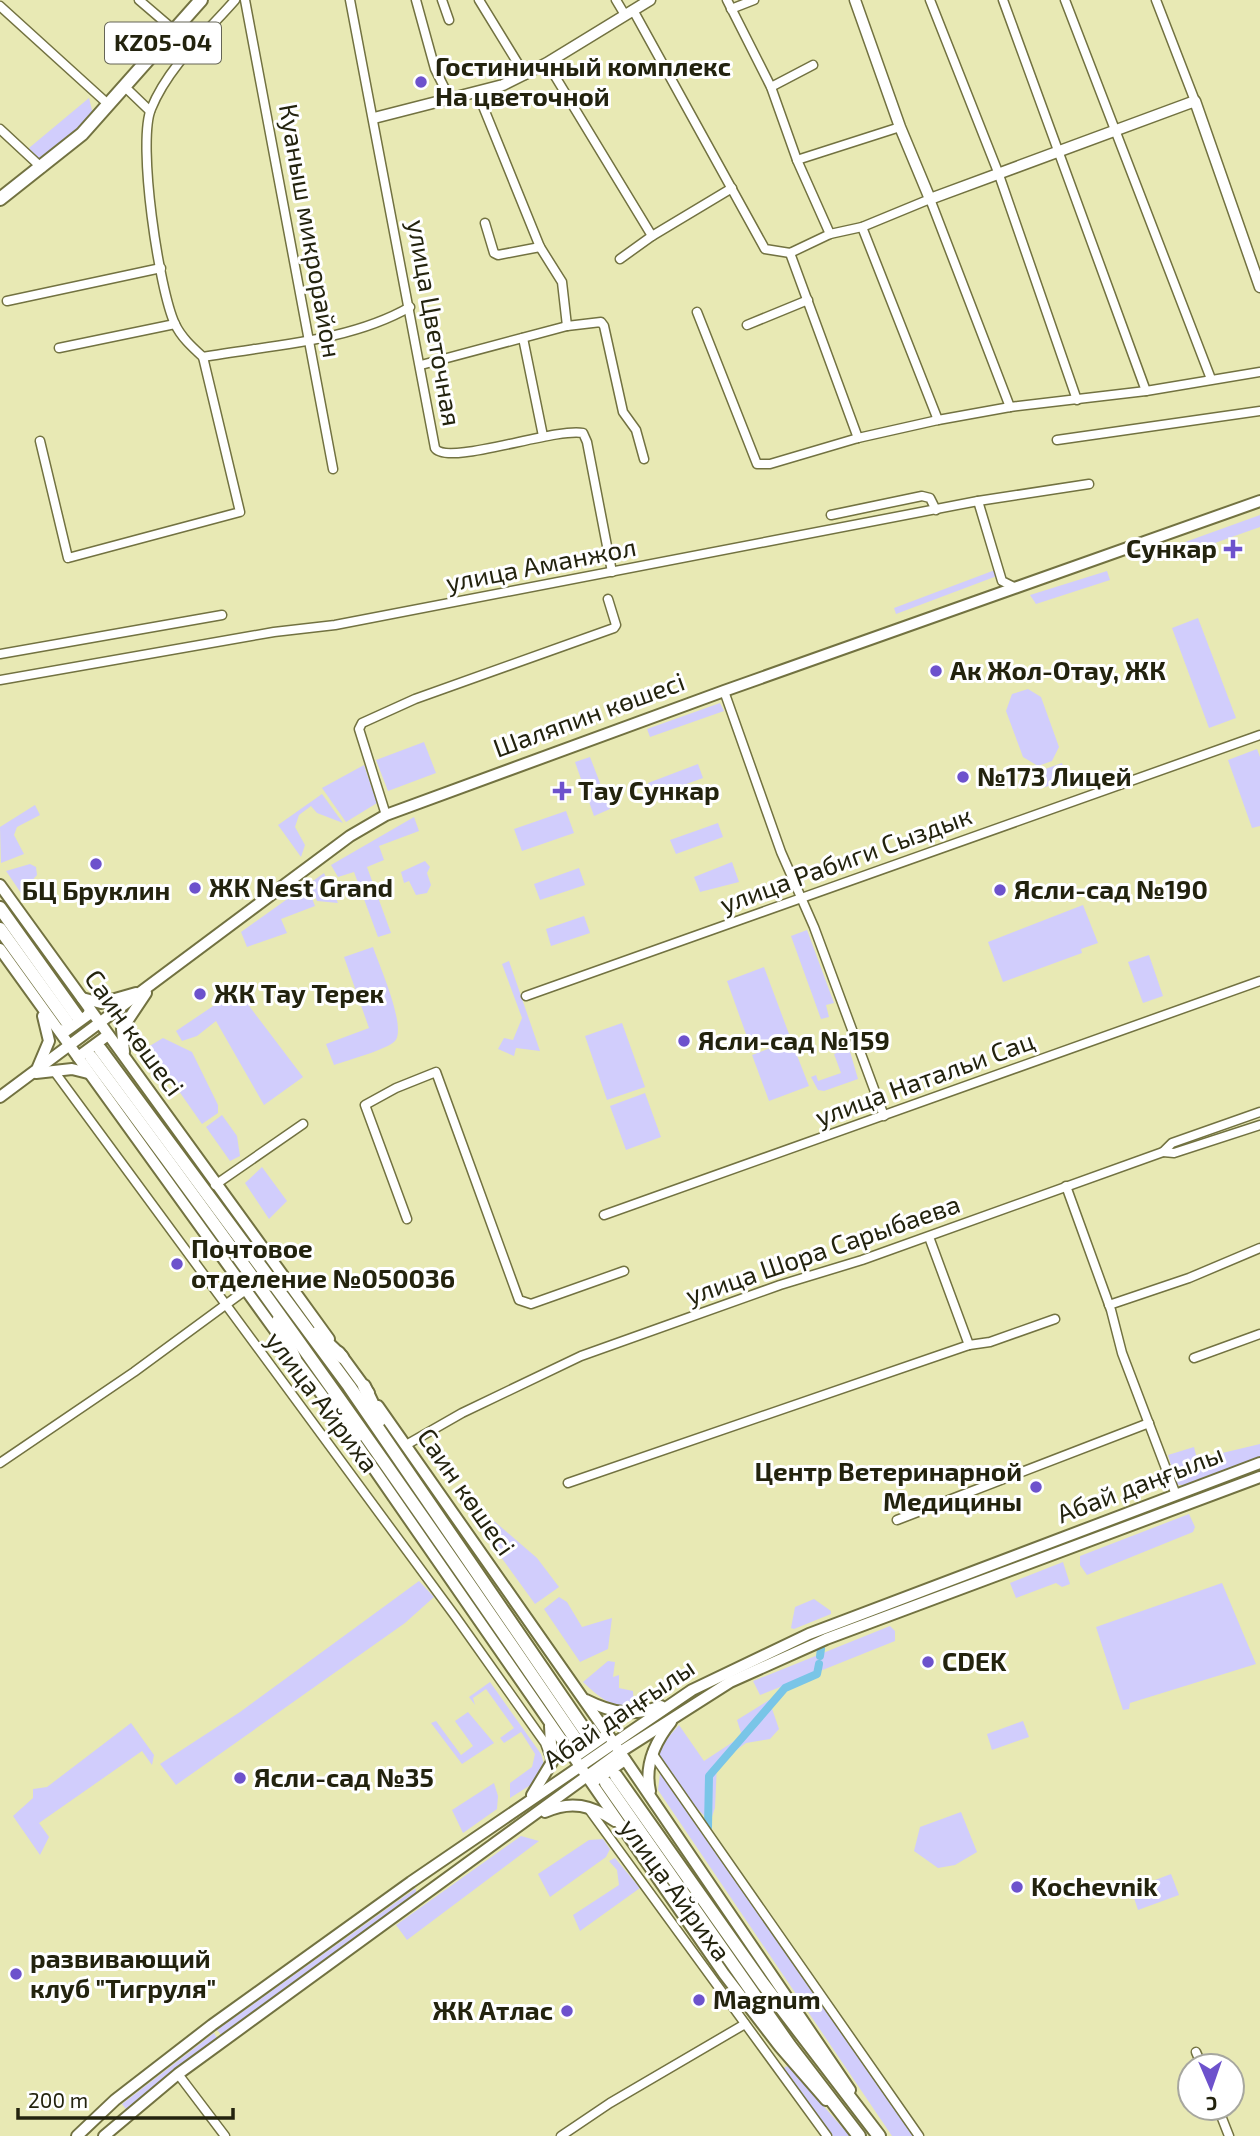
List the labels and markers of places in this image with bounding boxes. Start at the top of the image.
place label: Гостиничный комплекс На цветочной [435,50,731,111]
marker: Гостиничный комплекс На цветочной [413,74,429,90]
place label: Сункар [1126,532,1217,563]
marker: Сункар [1223,539,1243,559]
place label: Ак Жол-Отау, ЖК [950,654,1166,685]
marker: Ак Жол-Отау, ЖК [928,663,944,679]
place label: №173 Лицей [977,760,1132,791]
marker: №173 Лицей [955,769,971,785]
place label: Тау Сункар [578,774,720,805]
marker: Тау Сункар [552,781,572,801]
marker: БЦ Бруклин [88,856,104,872]
place label: ЖК Nest Grand [209,871,393,902]
place label: Ясли-сад №190 [1014,873,1208,904]
place label: БЦ Бруклин [22,874,170,905]
marker: ЖК Nest Grand [187,880,203,896]
marker: Ясли-сад №190 [992,882,1008,898]
place label: ЖК Тау Терек [214,977,385,1008]
marker: ЖК Тау Терек [192,986,208,1002]
place label: Ясли-сад №159 [698,1024,890,1055]
marker: Ясли-сад №159 [676,1033,692,1049]
place label: Почтовое отделение №050036 [191,1232,455,1293]
marker: Почтовое отделение №050036 [169,1256,185,1272]
place label: Центр Ветеринарной Медицины [755,1455,1022,1516]
marker: Центр Ветеринарной Медицины [1028,1479,1044,1495]
place label: CDEK [942,1645,1007,1676]
marker: CDEK [920,1654,936,1670]
place label: Ясли-сад №35 [254,1761,434,1792]
marker: Ясли-сад №35 [232,1770,248,1786]
place label: Kochevnik [1031,1870,1158,1901]
marker: Kochevnik [1009,1879,1025,1895]
place label: развивающий клуб "Тигруля" [30,1942,216,2003]
marker: развивающий клуб "Тигруля" [8,1966,24,1982]
place label: Magnum [713,1983,821,2014]
marker: Magnum [691,1992,707,2008]
place label: ЖК Атлас [432,1994,553,2025]
marker: ЖК Атлас [559,2003,575,2019]

